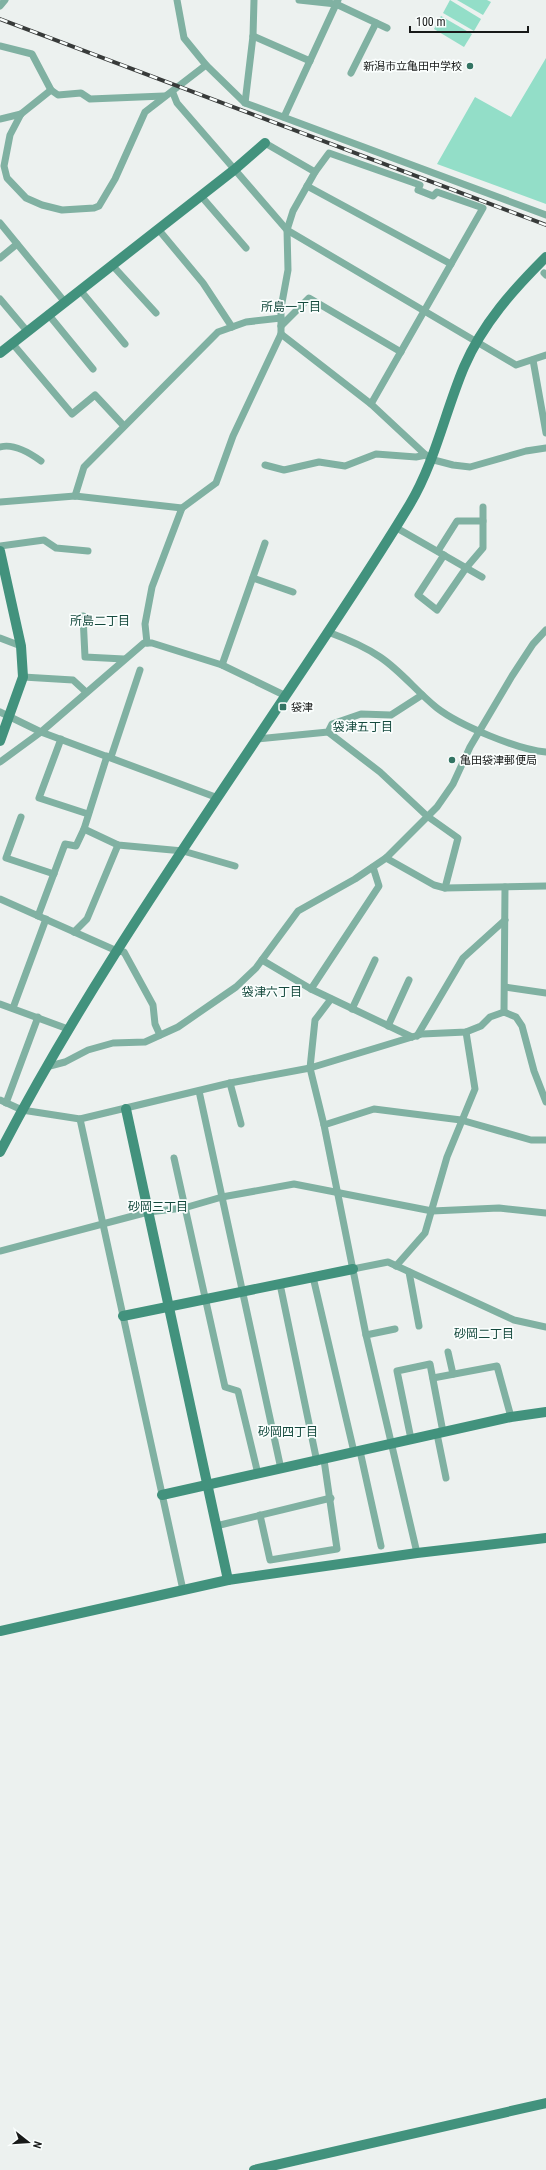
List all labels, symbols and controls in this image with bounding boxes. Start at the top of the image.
scale bar [410,8,528,34]
text: 100 m [416,15,446,29]
place label: 新潟市立亀田中学校 [363,60,462,73]
marker: 新潟市立亀田中学校 [465,61,475,71]
district label: 所島一丁目 [261,300,321,314]
district label: 所島二丁目 [70,614,130,628]
place label: 袋津 [291,701,313,714]
marker: 袋津 [278,702,288,712]
district label: 袋津五丁目 [332,720,393,734]
place label: 亀田袋津郵便局 [460,754,537,767]
marker: 亀田袋津郵便局 [447,755,457,765]
district label: 袋津六丁目 [241,985,302,999]
district label: 砂岡三丁目 [128,1200,188,1214]
district label: 砂岡二丁目 [454,1327,514,1341]
district label: 砂岡四丁目 [258,1425,318,1439]
north arrow [8,2122,48,2162]
text: N [30,2140,44,2150]

